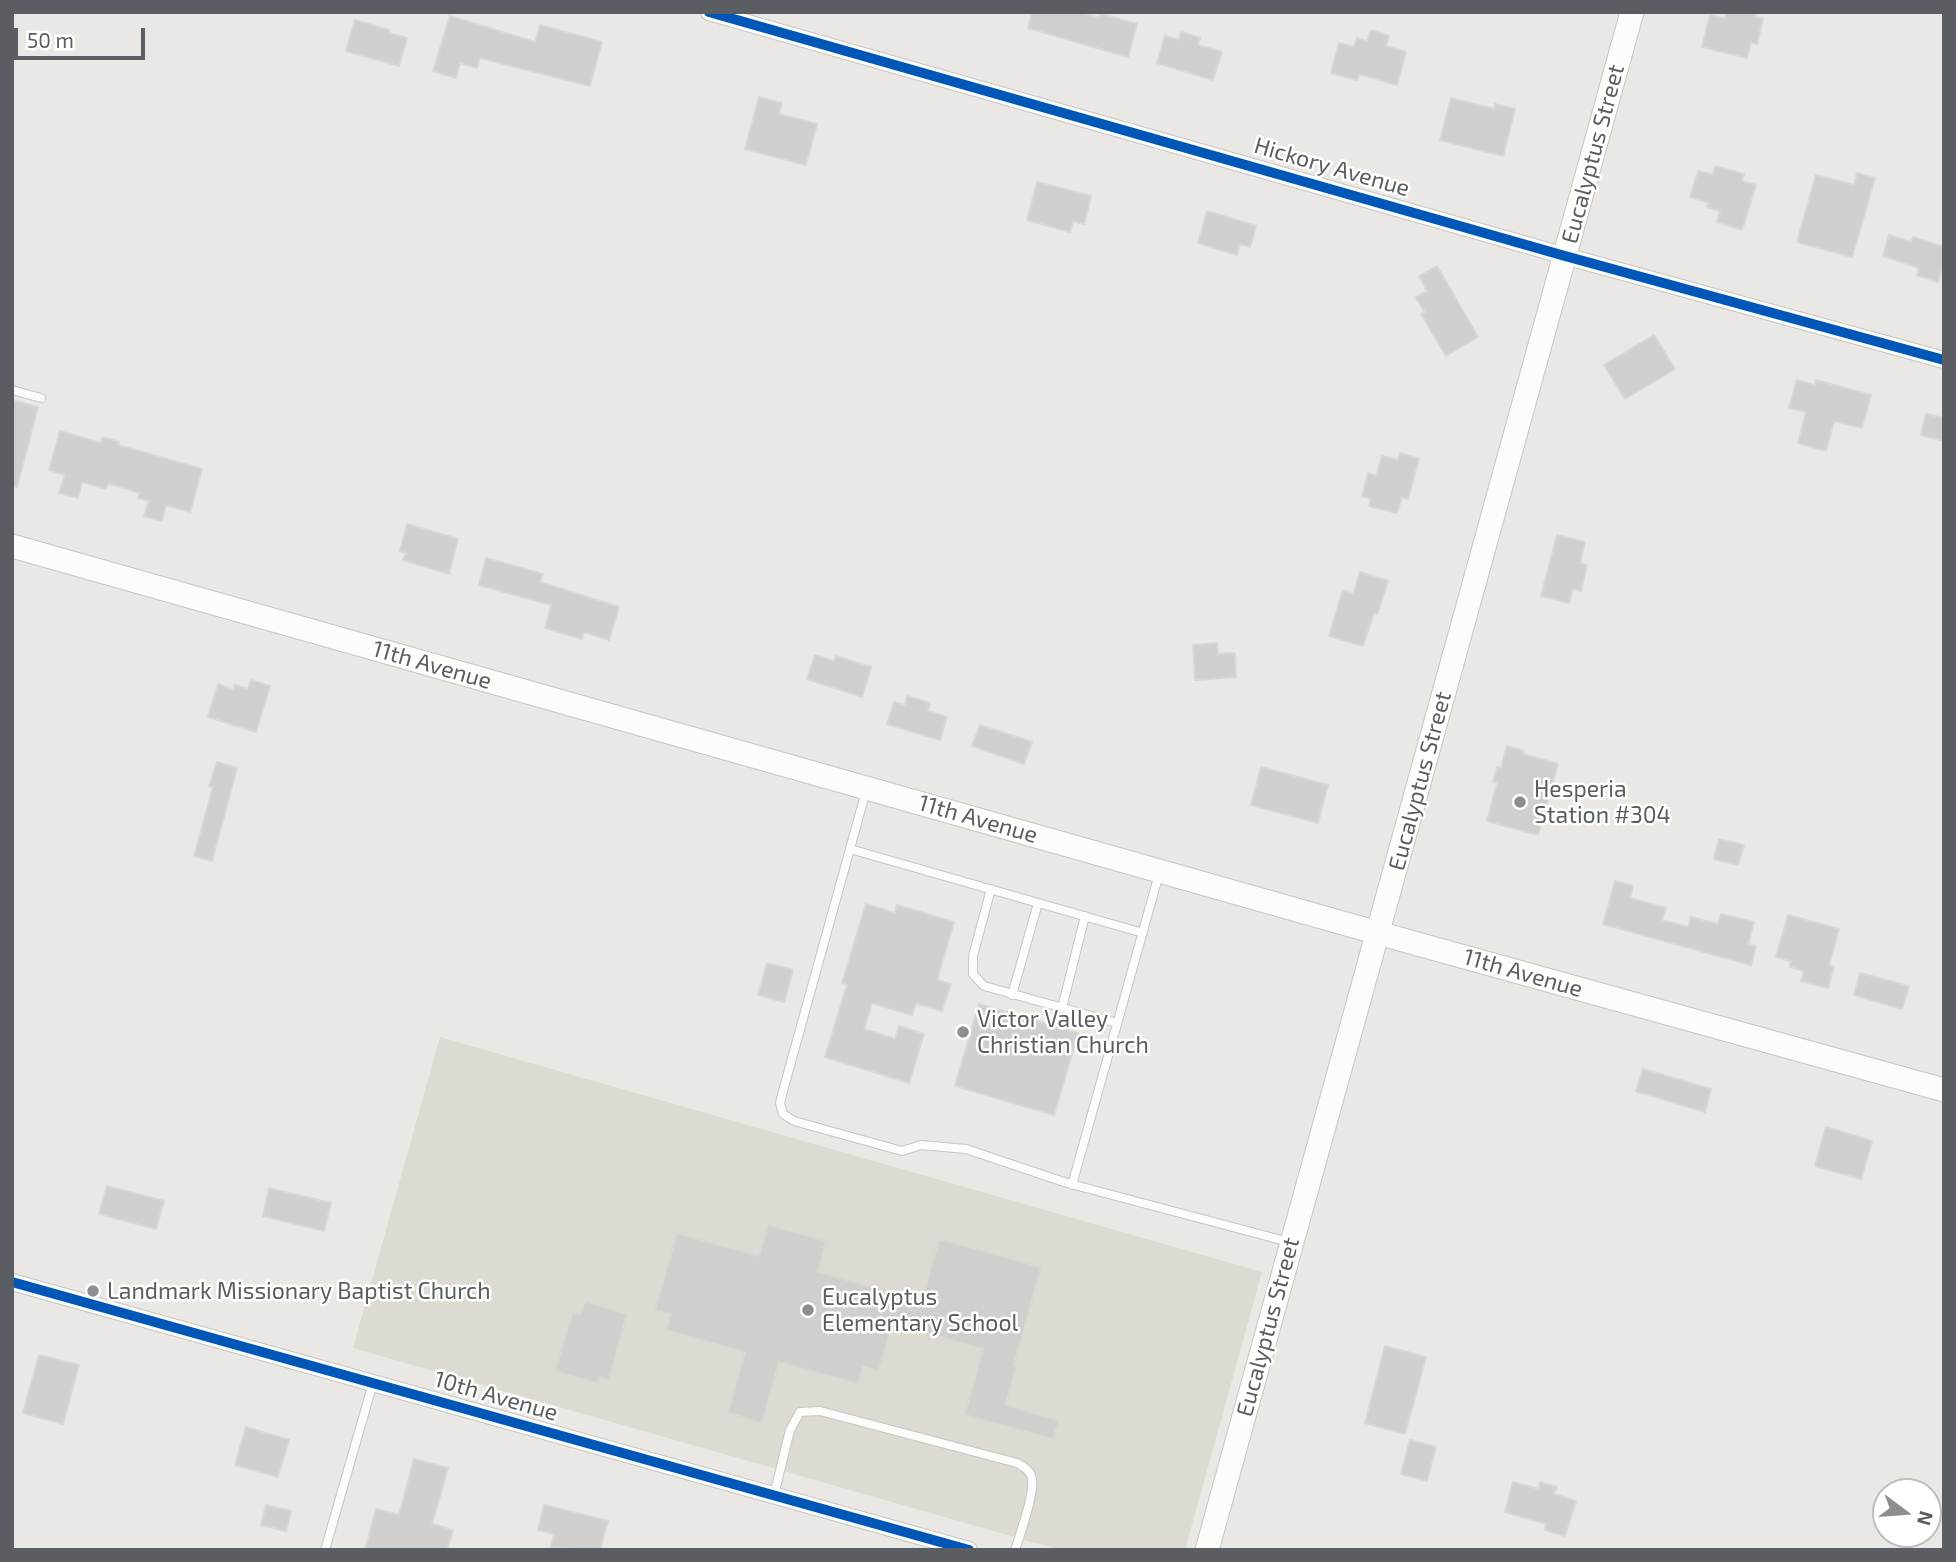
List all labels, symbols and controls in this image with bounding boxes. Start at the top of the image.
scale bar [18,14,149,58]
text: 50 m [27,27,74,52]
street label: Eucalyptus Street [1556,61,1630,247]
street label: Hickory Avenue [1251,132,1413,202]
street label: 11th Avenue [369,635,495,695]
street label: Eucalyptus Street [1383,688,1457,874]
place label: Hesperia Station #304 [1534,775,1671,829]
street label: 11th Avenue [915,789,1041,849]
marker: Hesperia Station #304 [1512,794,1528,810]
street label: 11th Avenue [1460,943,1586,1003]
place label: Victor Valley Christian Church [977,1005,1149,1059]
marker: Victor Valley Christian Church [955,1024,971,1040]
street label: Eucalyptus Street [1231,1234,1305,1420]
place label: Landmark Missionary Baptist Church [107,1277,491,1305]
marker: Landmark Missionary Baptist Church [85,1283,101,1299]
place label: Eucalyptus Elementary School [822,1283,1018,1337]
marker: Eucalyptus Elementary School [800,1302,816,1318]
street label: 10th Avenue [431,1365,561,1427]
north arrow [1872,1478,1942,1548]
text: N [1913,1509,1939,1528]

